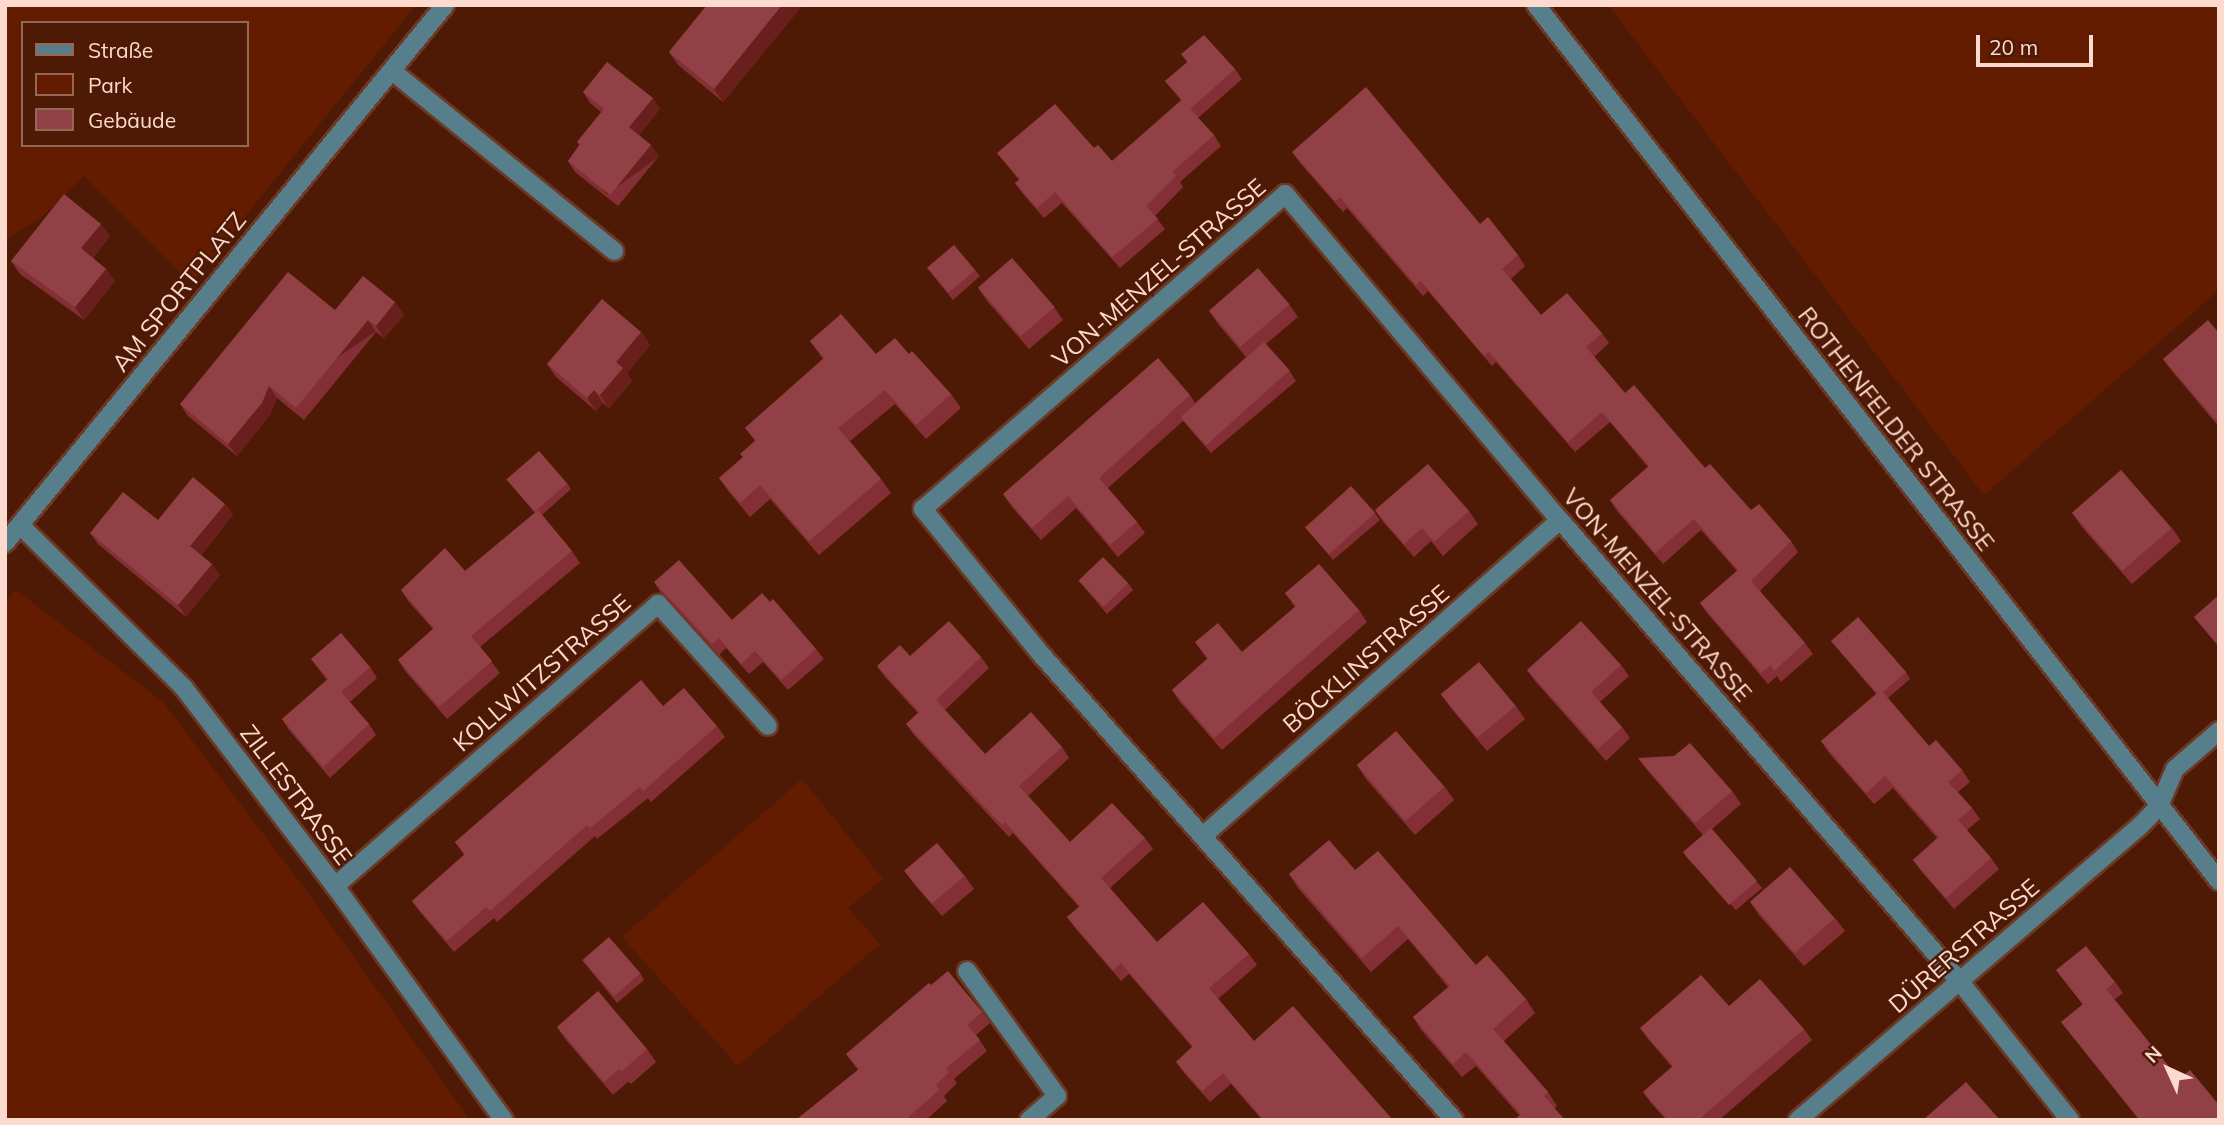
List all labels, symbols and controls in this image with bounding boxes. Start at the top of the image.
legend [21,21,248,147]
scale bar [1979,21,2096,65]
text: 20 m [1989,34,2038,60]
text: Straße [88,37,153,63]
text: Park [88,72,132,98]
text: Gebäude [88,107,176,133]
street label: VON-MENZEL-STRASSE [1047,173,1271,373]
street label: AM SPORTPLATZ [106,206,252,378]
street label: ROTHENFELDER STRASSE [1792,301,2000,557]
street label: VON-MENZEL-STRASSE [1557,483,1757,707]
street label: BÖCKLINSTRASSE [1277,579,1455,739]
street label: KOLLWITZSTRASSE [448,588,636,758]
street label: ZILLESTRASSE [234,719,358,871]
street label: DÜRERSTRASSE [1883,873,2045,1019]
north arrow [2133,1034,2203,1104]
text: N [2140,1041,2167,1068]

